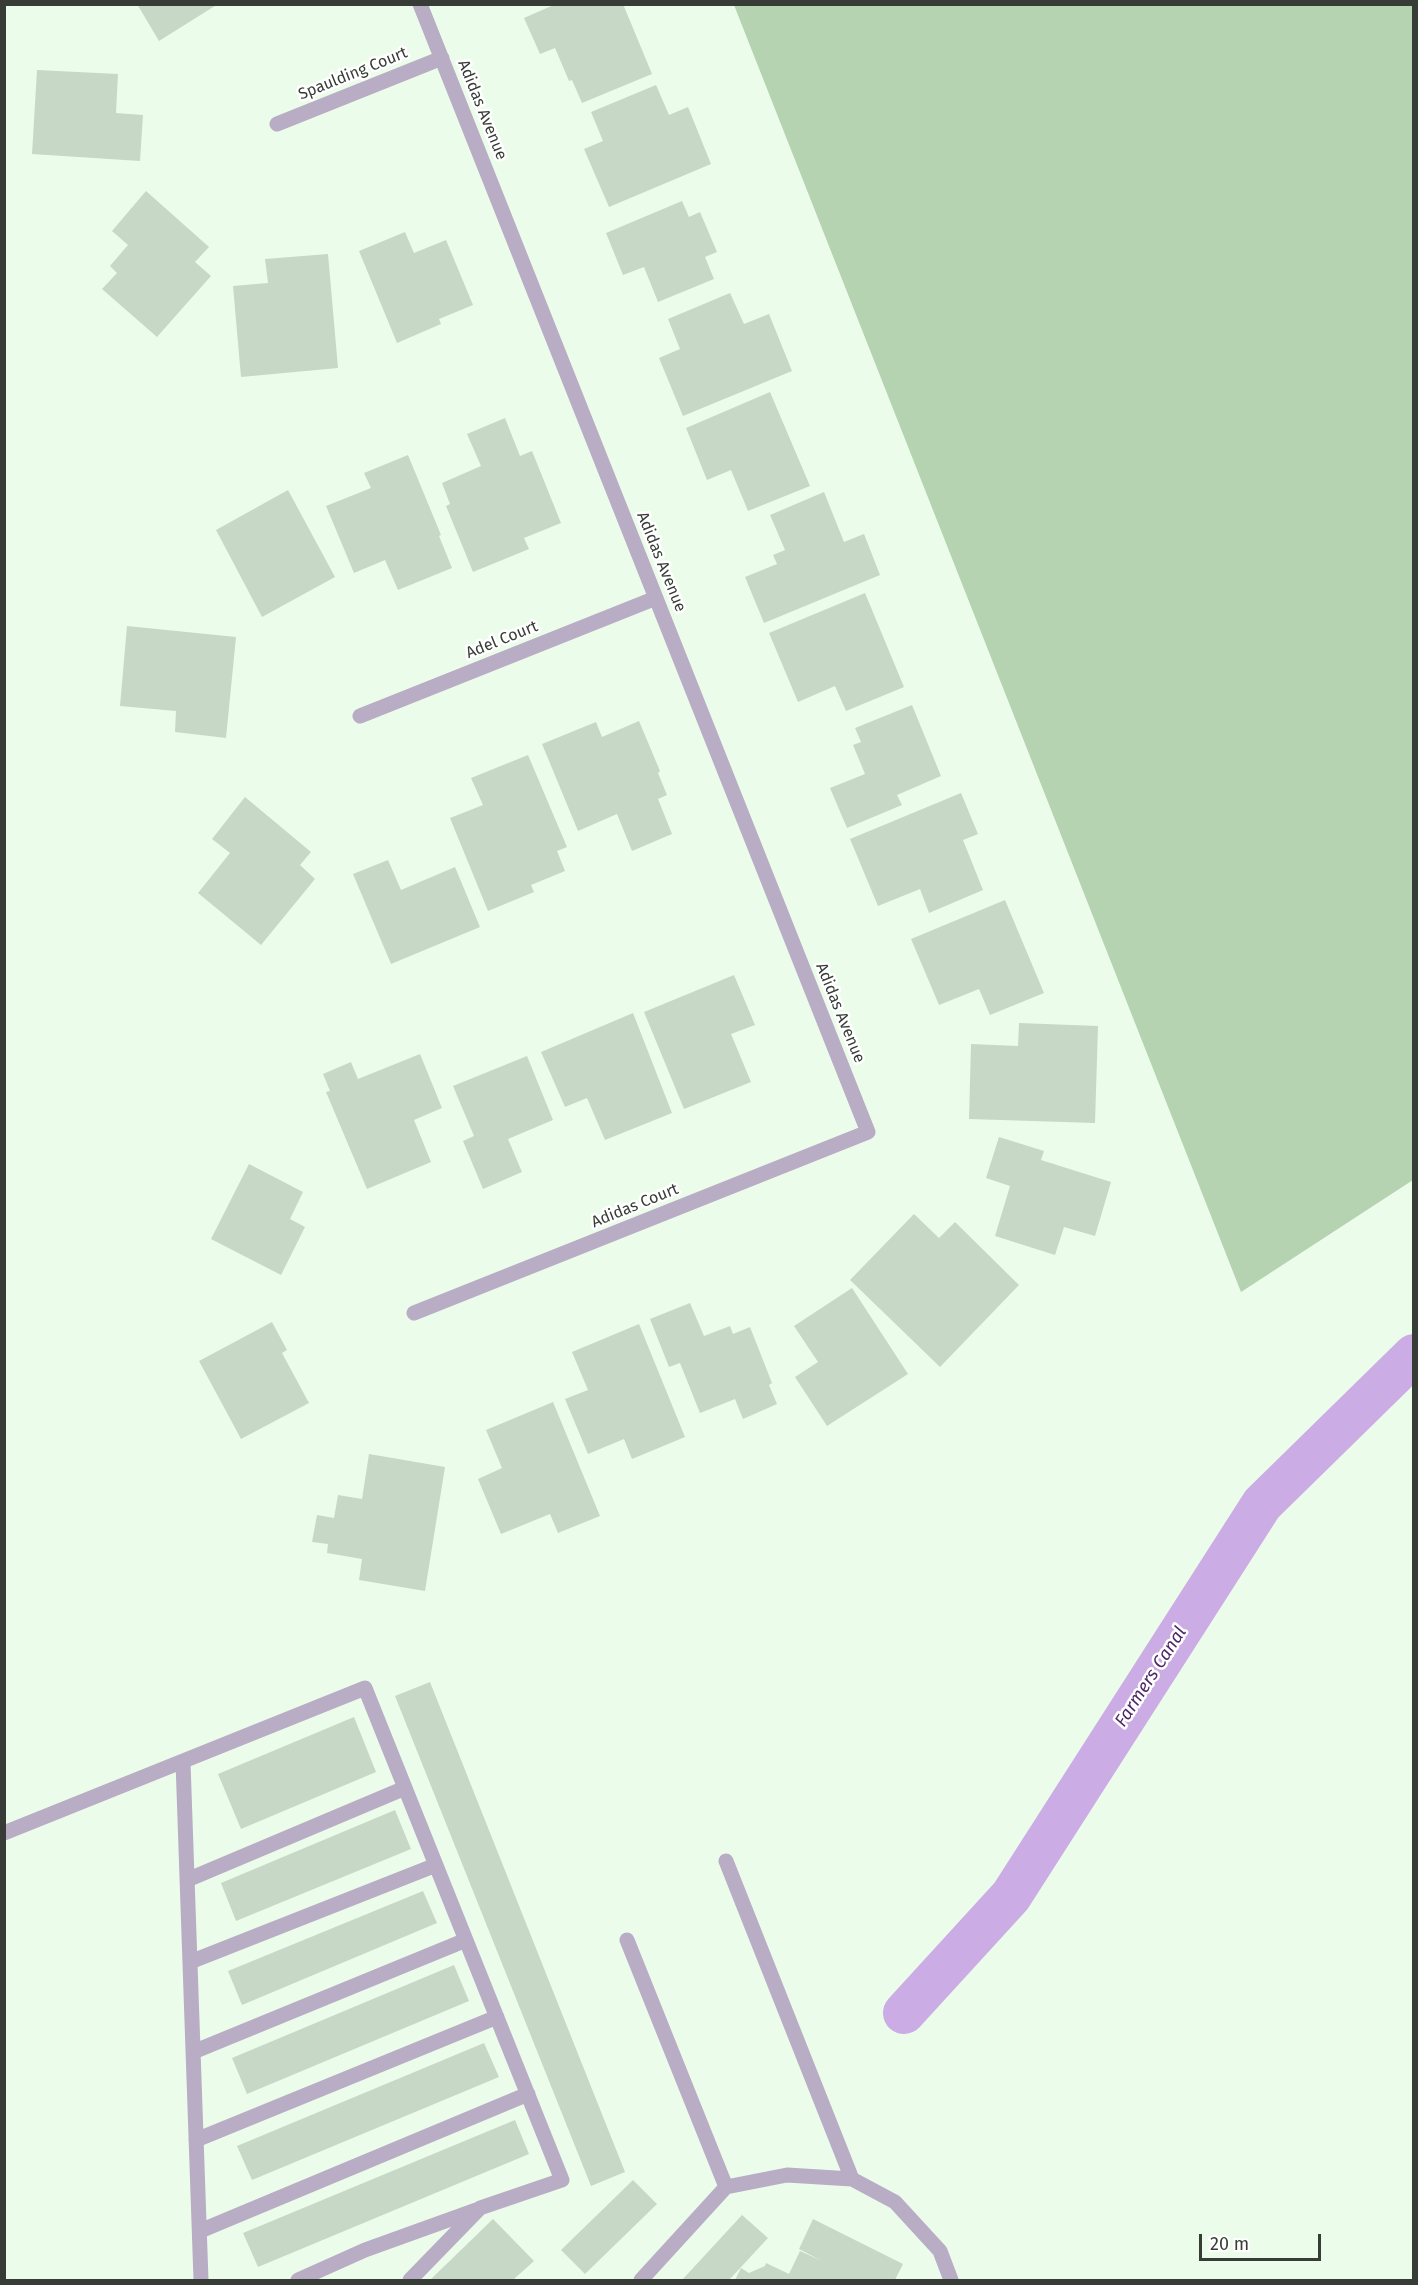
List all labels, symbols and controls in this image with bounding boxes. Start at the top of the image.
street label: Spaulding Court [296,43,410,105]
street label: Adidas Avenue [453,57,511,163]
street label: Adidas Avenue [632,509,690,615]
street label: Adel Court [463,617,541,663]
street label: Adidas Avenue [811,960,869,1066]
street label: Adidas Court [589,1180,681,1232]
water label: Farmers Canal [1111,1623,1191,1731]
scale bar [1202,2222,1324,2260]
text: 20 m [1210,2233,1249,2255]

